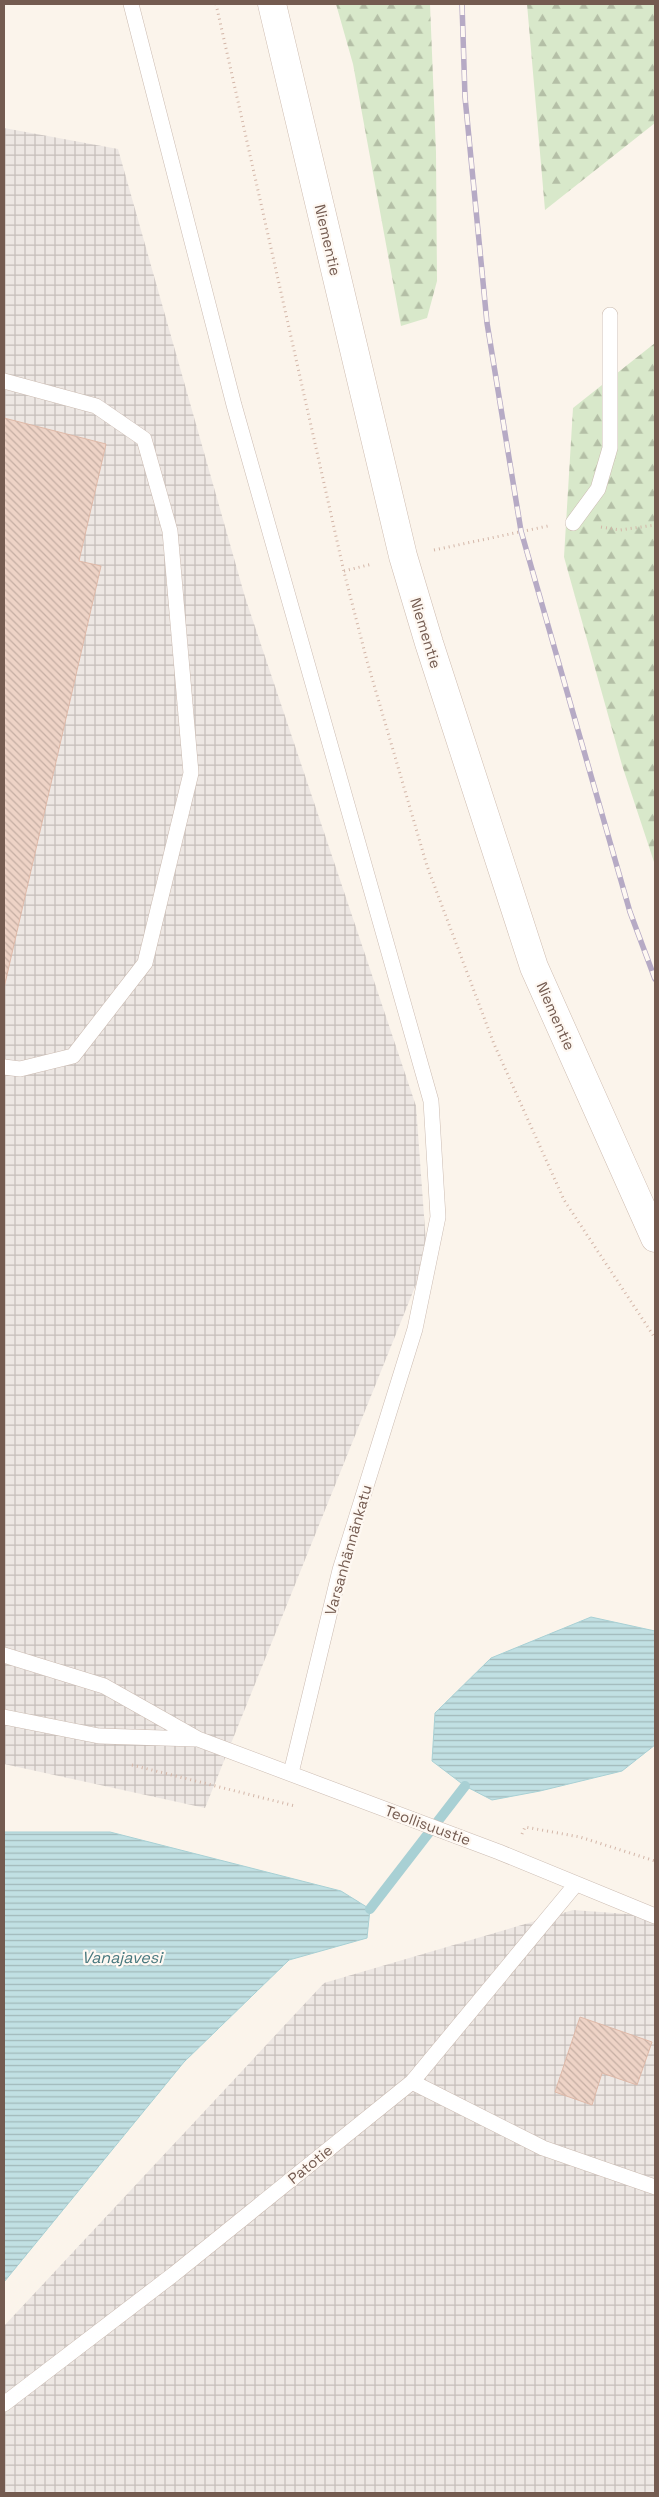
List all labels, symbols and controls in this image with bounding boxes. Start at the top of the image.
street label: Niementie [311,202,345,278]
street label: Niementie [406,595,446,671]
street label: Niementie [533,979,580,1053]
street label: Varsanhännänkatu [320,1483,376,1617]
street label: Teollisuustie [382,1801,474,1849]
water label: Vanajavesi [82,1947,164,1968]
street label: Patotie [284,2140,336,2188]

